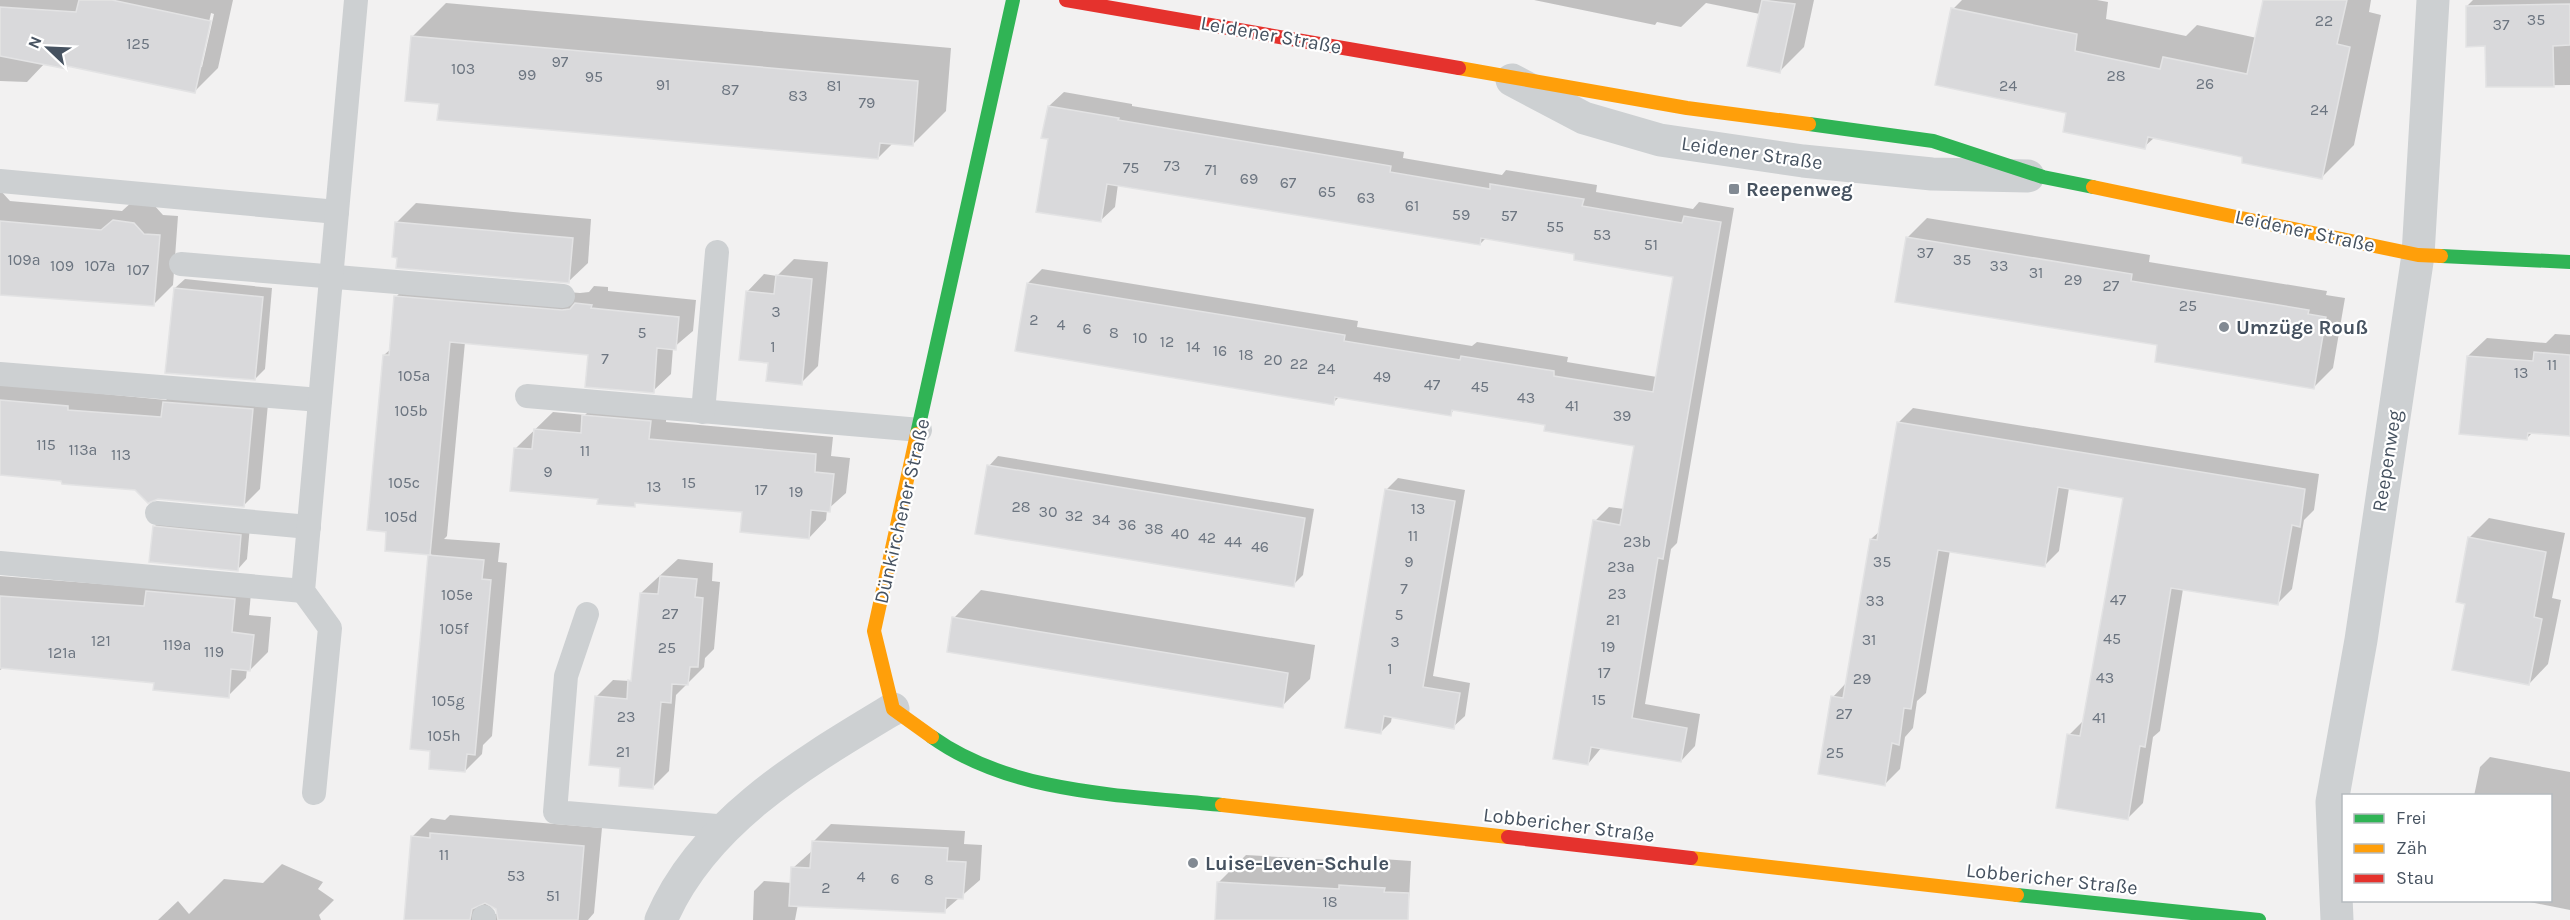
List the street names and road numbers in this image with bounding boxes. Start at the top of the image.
street label: Leidener Straße [1199,11,1343,59]
street label: Leidener Straße [1680,132,1824,174]
street label: Leidener Straße [2233,205,2377,257]
street label: Reepenweg [2368,408,2406,514]
street label: Dünkirchener Straße [870,416,934,606]
street label: Lobbericher Straße [1482,803,1656,847]
street label: Lobbericher Straße [1965,859,2139,899]

